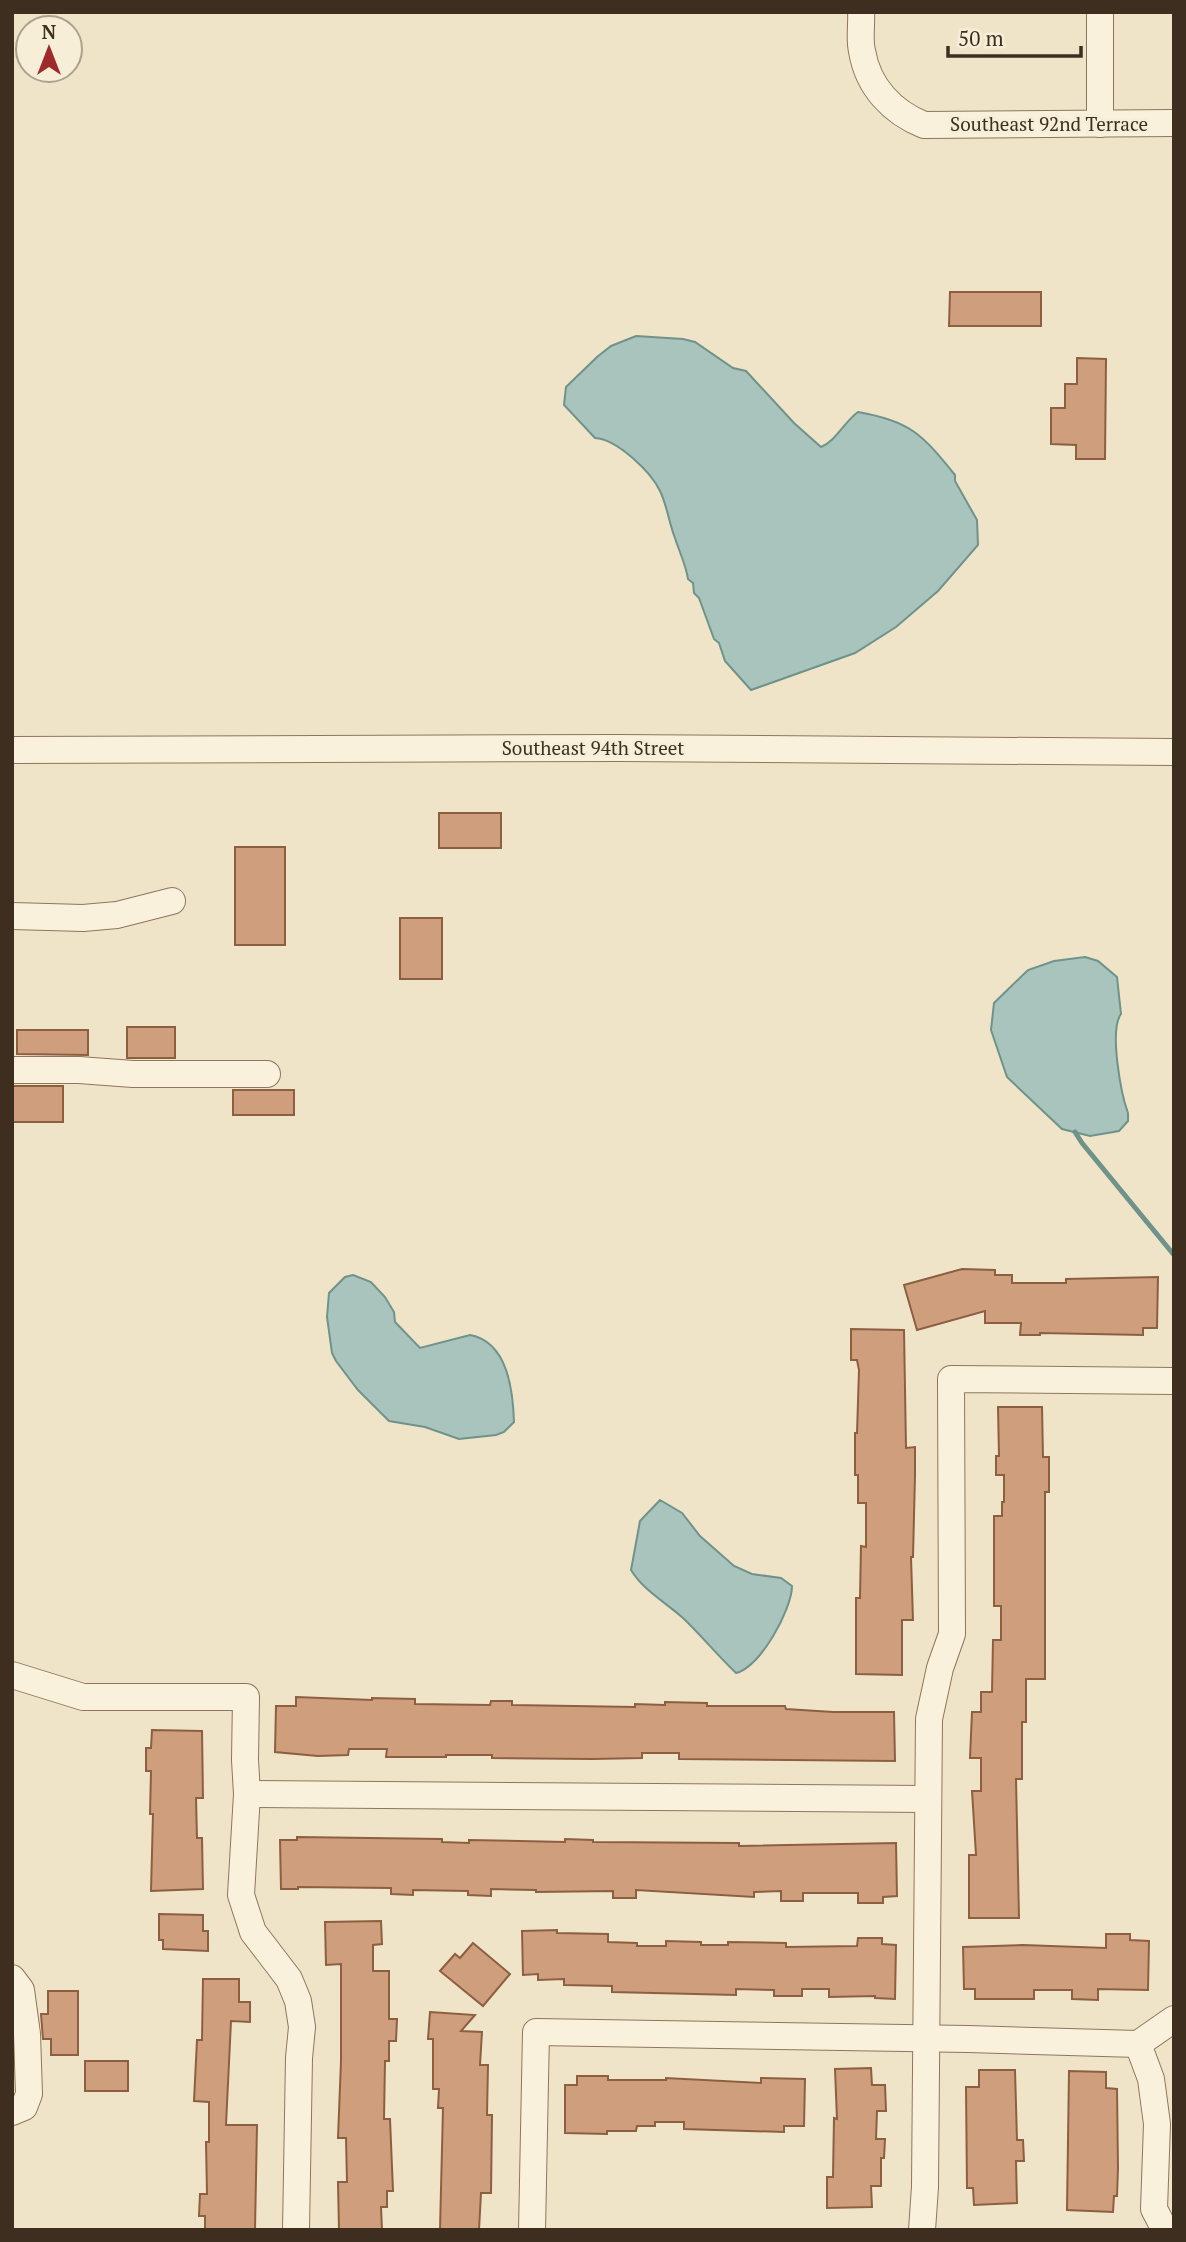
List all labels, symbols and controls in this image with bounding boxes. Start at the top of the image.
north arrow [14,14,84,84]
scale bar [948,14,1081,58]
text: N [42,19,57,44]
text: 50 m [958,24,1004,52]
street label: Southeast 92nd Terrace [950,111,1148,136]
street label: Southeast 94th Street [502,735,684,760]

